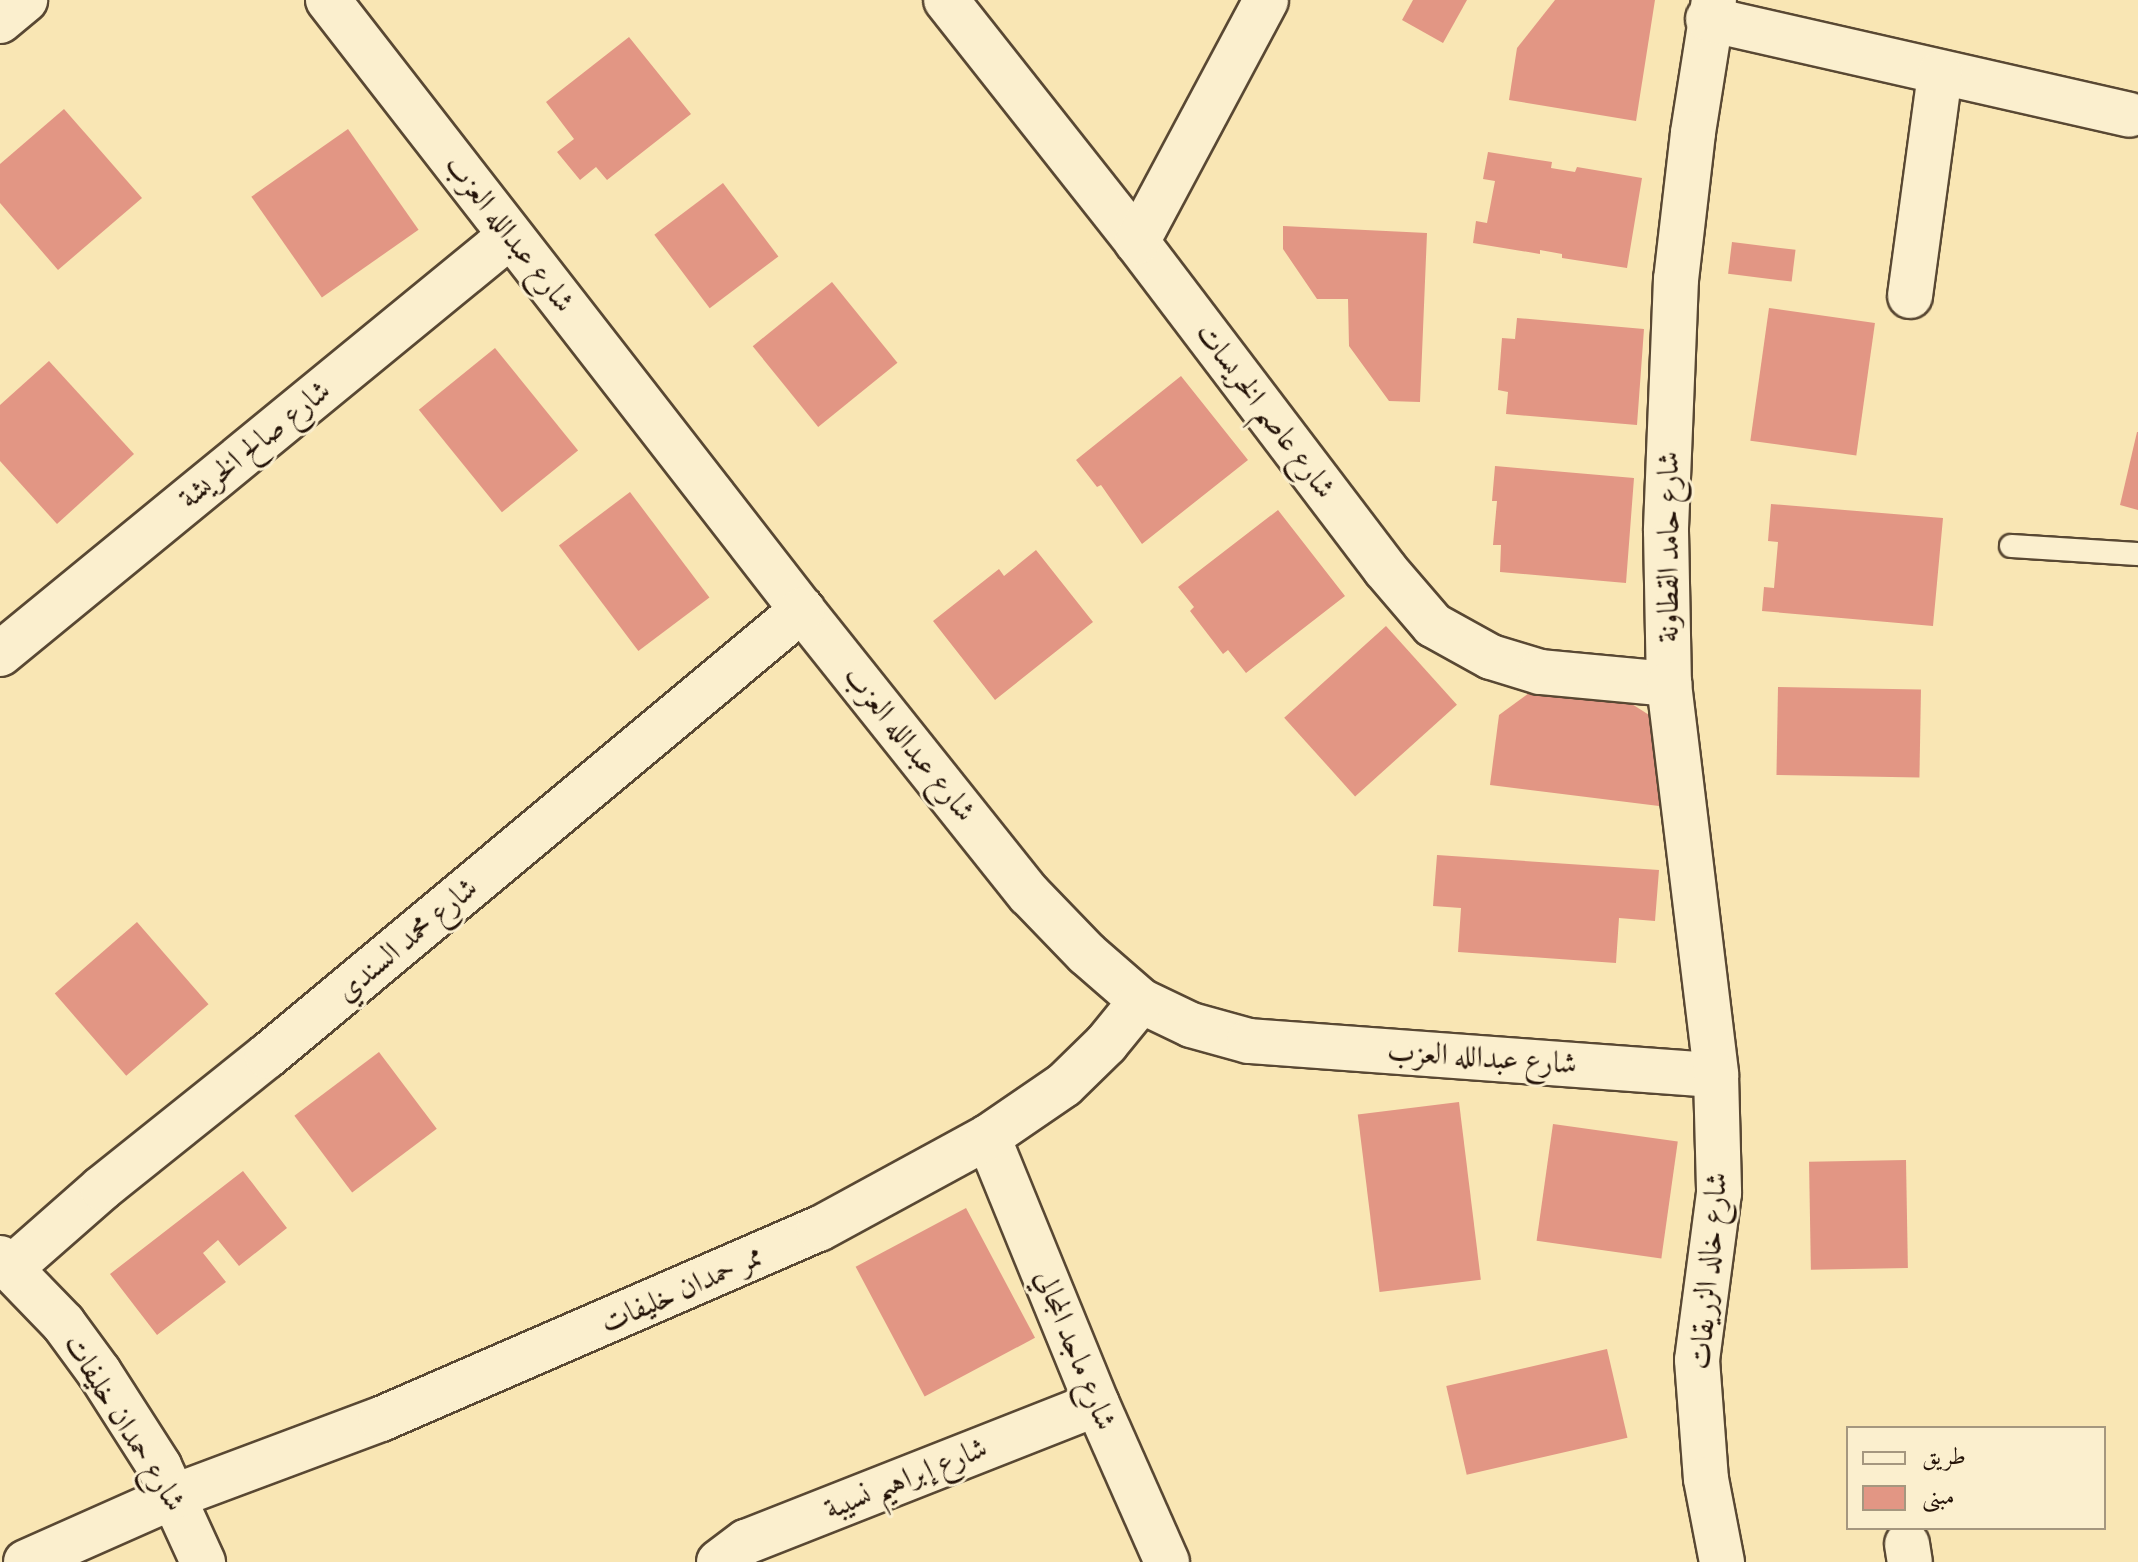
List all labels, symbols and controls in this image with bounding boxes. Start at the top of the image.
street label: شارع عبدالله العزب [436,148,582,320]
street label: شارع عاصم الخريسات [1187,316,1343,506]
street label: شارع صالح الخريشة [172,373,338,517]
street label: شارع حامد القطاونة [1651,451,1687,643]
street label: شارع عبدالله العزب [835,659,983,829]
street label: شارع محمد السندي [329,870,485,1010]
street label: شارع عبدالله العزب [1386,1033,1578,1083]
street label: شارع خالد الزريقات [1682,1171,1736,1371]
street label: ممر حمدان خليفات [595,1238,769,1342]
street label: شارع ماجد المجالي [1027,1265,1123,1435]
street label: شارع حمدان خليفات [55,1328,193,1518]
legend [1846,1426,2106,1530]
street label: شارع إبراهيم نسيبة [819,1430,993,1528]
text: طريق [1922,1442,1966,1470]
text: مبنى [1922,1482,1955,1510]

